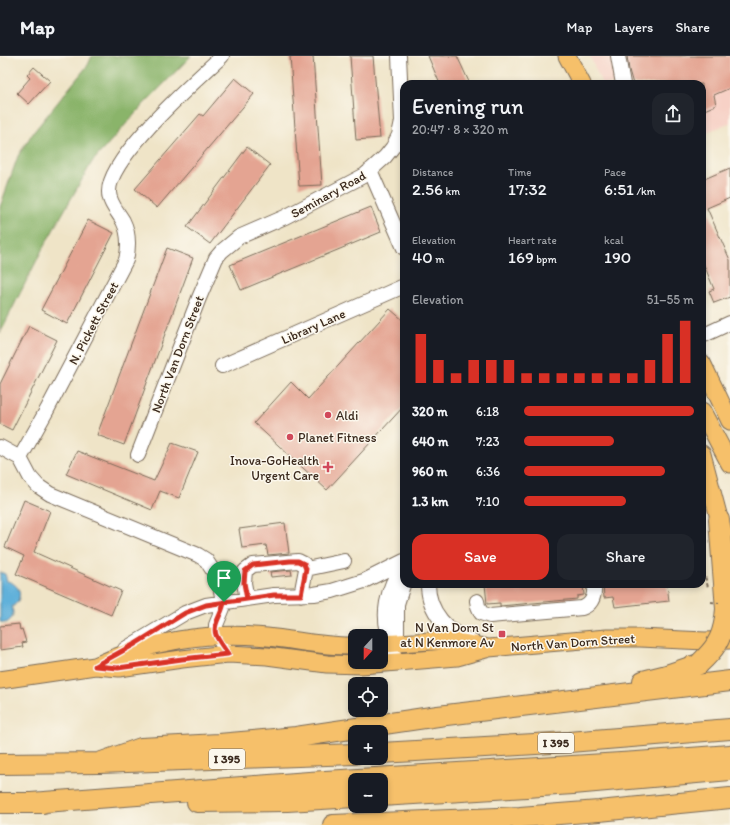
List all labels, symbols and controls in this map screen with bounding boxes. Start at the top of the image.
text: Map [20,16,55,39]
text: Map [567,19,592,36]
text: Layers [614,19,653,36]
text: Share [675,19,710,36]
text: Evening run [412,93,524,120]
button: share [652,93,694,135]
text: 20:47 · 8 × 320 m [412,122,508,137]
text: Distance [412,166,453,179]
text: Time [508,166,531,179]
text: Pace [604,166,626,179]
street label: Seminary Road [288,168,368,221]
text: 2.56 [412,179,443,199]
text: 17:32 [508,179,547,199]
text: 6:51 [604,179,634,199]
text: km [443,185,460,198]
text: /km [634,185,656,198]
text: Elevation [412,234,456,247]
text: Heart rate [508,234,557,247]
text: kcal [604,234,624,247]
text: 40 [412,247,433,267]
text: 169 [508,247,534,267]
text: 190 [604,247,631,267]
text: m [433,253,444,266]
text: bpm [534,253,557,266]
street label: N. Pickett Street [65,279,122,367]
text: Elevation [412,292,464,307]
text: 51–55 m [646,292,694,307]
street label: North Van Dorn Street [148,293,207,415]
street label: Library Lane [279,306,348,347]
text: 320 m [412,404,448,419]
text: 6:18 [476,404,499,419]
place label: Aldi [336,408,358,423]
marker: Aldi [323,410,333,420]
place label: Planet Fitness [298,430,377,445]
marker: Planet Fitness [285,432,295,442]
text: 640 m [412,434,449,449]
text: 7:23 [476,434,500,449]
place label: Inova-GoHealth Urgent Care [230,453,319,483]
marker: Inova-GoHealth Urgent Care [322,461,334,473]
text: 960 m [412,464,448,479]
text: 6:36 [476,464,500,479]
text: 1.3 km [412,494,448,509]
text: 7:10 [476,494,500,509]
button: Save [412,534,549,580]
button: Share [557,534,694,580]
pin [207,561,241,602]
icon: arrive [213,567,235,589]
place label: N Van Dorn St at N Kenmore Av [400,620,494,650]
north arrow [348,629,388,669]
map controls [348,629,388,813]
marker: N Van Dorn St at N Kenmore Av [497,629,507,639]
street label: North Van Dorn Street [510,631,636,654]
button: locate [348,677,388,717]
button: + [348,725,388,765]
road number: I 395 [538,733,574,753]
road number: I 395 [209,749,245,769]
button: − [348,773,388,813]

